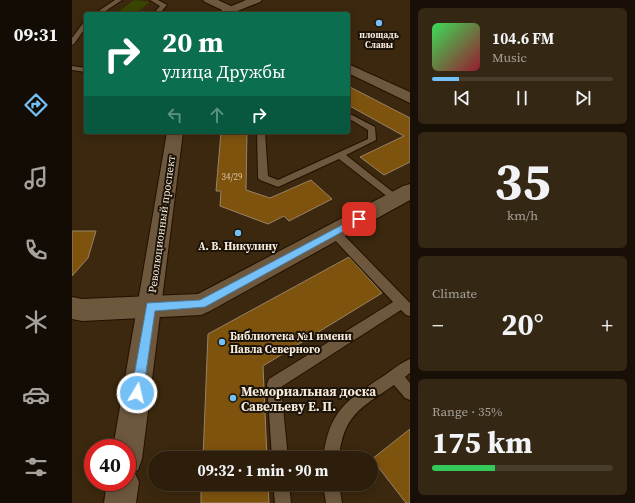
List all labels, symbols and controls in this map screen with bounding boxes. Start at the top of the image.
marker: площадь Славы [374,18,384,28]
text: 09:31 [14,22,58,47]
text: 20 m [162,23,224,61]
icon: right [96,28,148,80]
text: 104.6 FM [492,28,554,49]
place label: площадь Славы [359,29,399,51]
text: Music [492,49,527,66]
text: улица Дружбы [162,59,286,84]
icon: previous [451,87,473,109]
icon: pause [511,87,533,109]
icon: next [572,87,594,109]
icon: directions [22,91,50,119]
icon: left [164,104,186,126]
icon: ahead [206,104,228,126]
icon: right [248,104,270,126]
text: 35 [494,145,551,216]
street label: Революционный проспект [145,154,179,294]
icon: music [22,164,50,192]
house number: 34/29 [222,171,243,183]
pin [342,202,376,236]
text: km/h [507,207,538,224]
icon: arrive [348,208,370,230]
marker: А. В. Никулину [233,228,243,238]
icon: phone [22,236,50,264]
place label: А. В. Никулину [198,239,278,254]
text: Climate [432,285,477,302]
text: 20° [501,304,544,345]
icon: climate [22,308,50,336]
text: − [432,310,444,340]
text: + [601,310,613,340]
place label: Библиотека №1 имени Павла Северного [230,329,352,357]
marker: Библиотека №1 имени Павла Северного [217,337,227,347]
position arrow [116,372,158,414]
icon: car [22,381,50,409]
place label: Мемориальная доска Савельеву Е. П. [241,383,376,415]
marker: Мемориальная доска Савельеву Е. П. [228,393,238,403]
text: Range · 35% [432,403,503,420]
text: 175 km [432,422,532,463]
speed limit sign: 40 [84,439,136,491]
icon: filters [22,453,50,481]
text: 09:32 · 1 min · 90 m [198,460,328,481]

